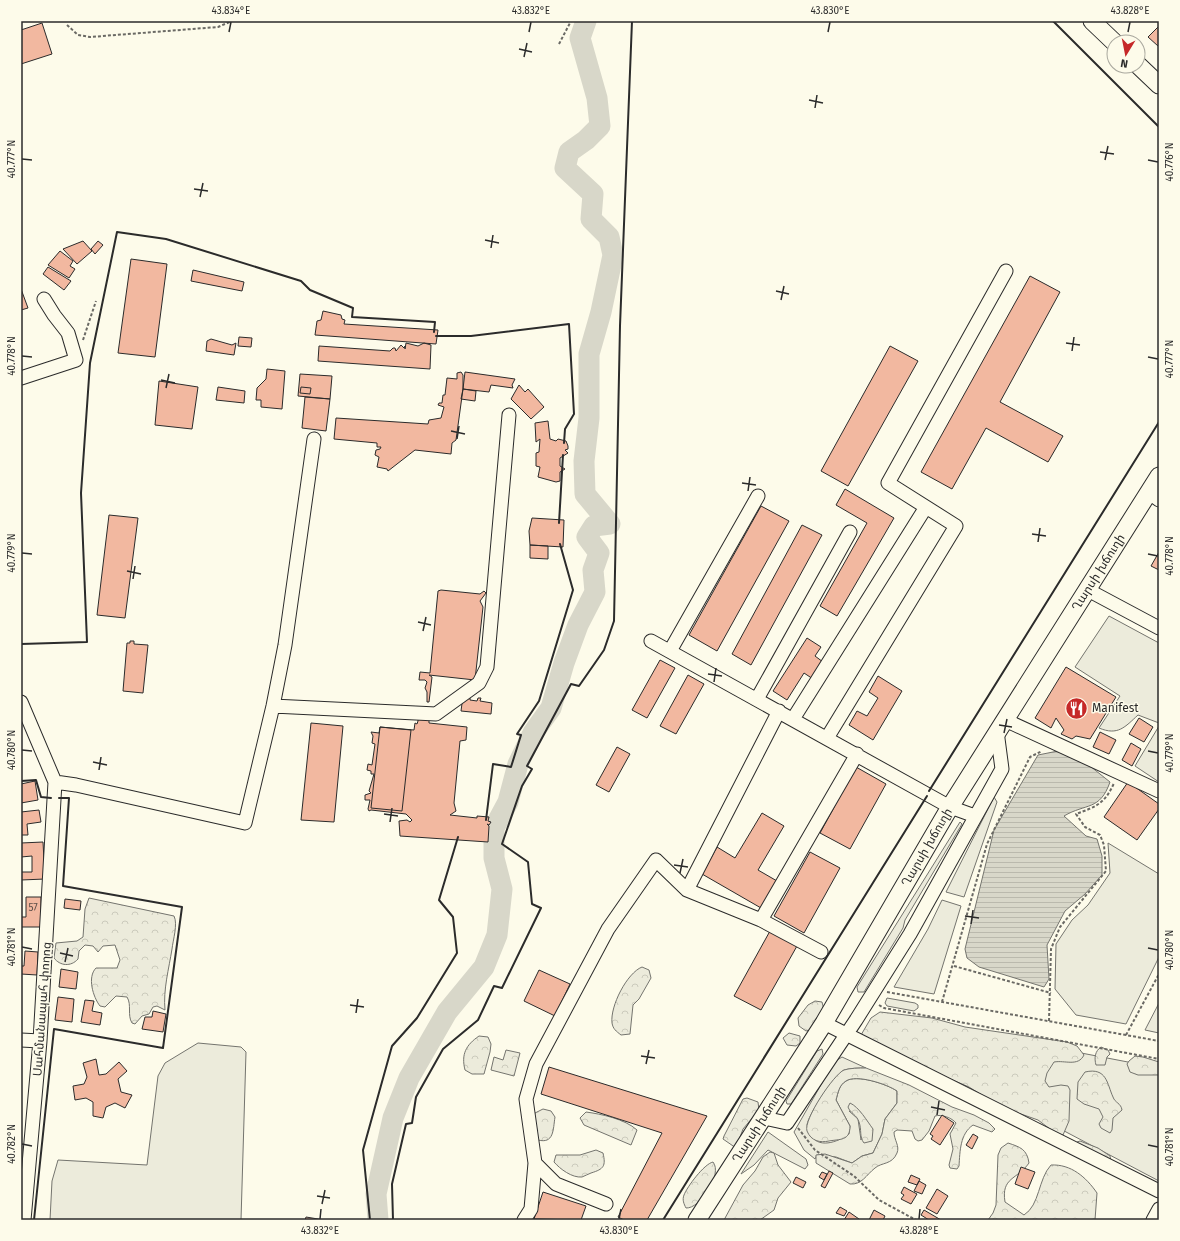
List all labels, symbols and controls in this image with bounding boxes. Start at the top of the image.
text: 43.834°E [212,5,250,17]
text: 43.832°E [512,5,550,17]
text: 43.830°E [810,5,850,17]
text: 43.828°E [1111,5,1150,17]
north arrow [1106,34,1146,74]
text: N [1120,56,1129,70]
text: 40.777°N [6,140,18,178]
text: 40.776°N [1164,142,1176,182]
text: 40.778°N [6,336,18,376]
text: 40.777°N [1164,340,1176,378]
street label: Ղարսի խճուղի [1069,531,1128,613]
text: 40.779°N [6,533,18,573]
text: 40.778°N [1164,536,1176,576]
restaurant icon: Manifest [1063,695,1089,721]
place label: Manifest [1092,701,1139,715]
text: 40.780°N [6,730,18,770]
text: 40.779°N [1164,733,1176,773]
street label: Ղարսի խճուղի [898,805,955,889]
house number: 57 [28,902,38,914]
text: 40.781°N [6,927,18,967]
text: 40.780°N [1164,930,1176,970]
street label: Սահմանապահ փողոց [30,941,54,1077]
street label: Ղարսի խճուղի [729,1083,789,1165]
text: 40.782°N [6,1124,18,1164]
text: 40.781°N [1164,1127,1176,1167]
text: 43.832°E [301,1225,339,1237]
text: 43.830°E [599,1225,639,1237]
text: 43.828°E [900,1225,939,1237]

